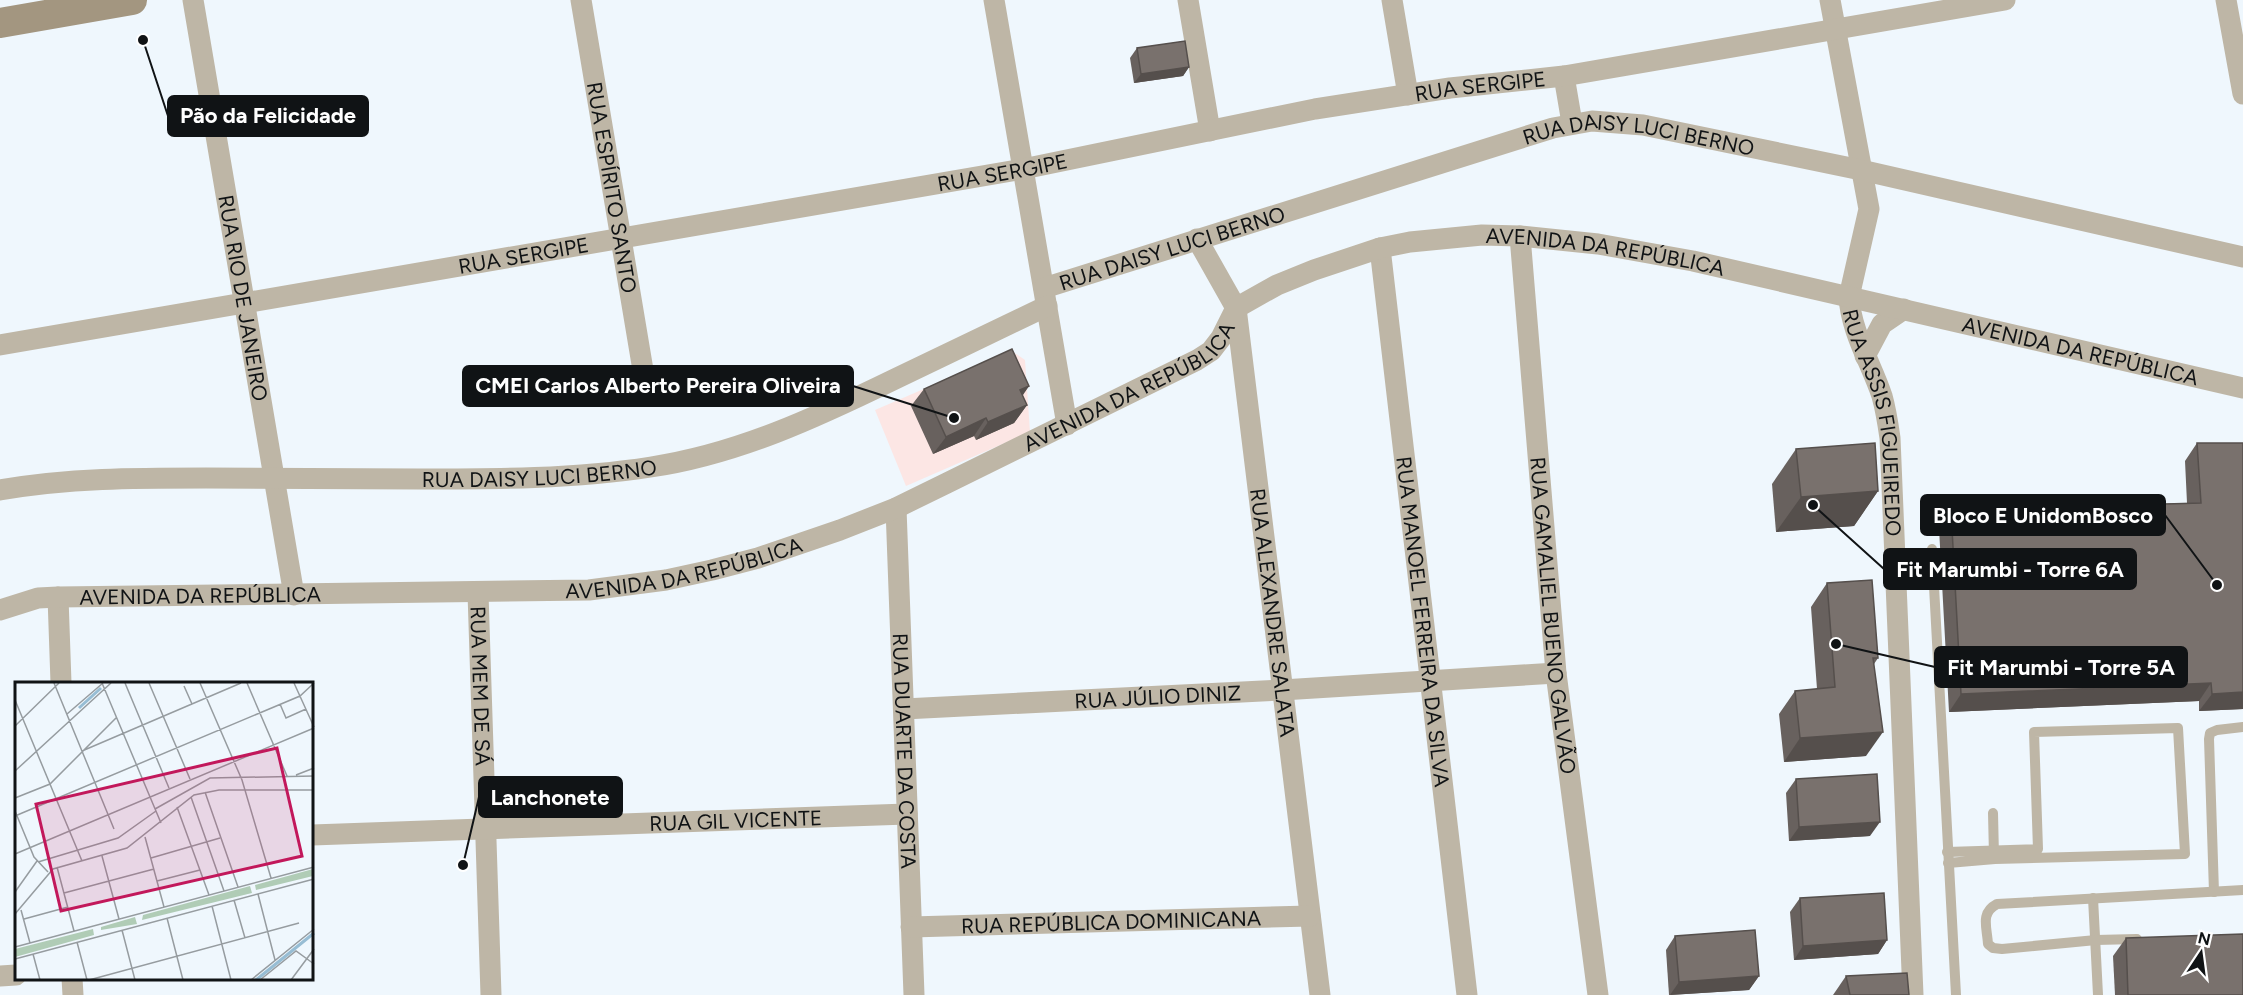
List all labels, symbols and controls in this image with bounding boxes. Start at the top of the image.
street label: RUA SERGIPE [1413,66,1547,106]
street label: RUA ESPÍRITO SANTO [582,80,642,295]
callout: Pão da Felicidade [168,96,368,136]
text: Pão da Felicidade [180,102,356,129]
street label: RUA DAISY LUCI BERNO [1519,108,1757,160]
street label: RUA SERGIPE [935,148,1069,196]
street label: RUA RIO DE JANEIRO [214,193,273,403]
street label: RUA DAISY LUCI BERNO [1056,201,1288,295]
street label: AVENIDA DA REPÚBLICA [1485,223,1727,280]
street label: RUA SERGIPE [456,231,590,278]
street label: RUA ASSIS FIGUEIREDO [1838,307,1907,537]
street label: AVENIDA DA REPÚBLICA [1960,311,2201,390]
street label: AVENIDA DA REPÚBLICA [1019,318,1239,456]
callout: CMEI Carlos Alberto Pereira Oliveira [463,366,853,406]
text: CMEI Carlos Alberto Pereira Oliveira [475,372,841,399]
street label: RUA DAISY LUCI BERNO [422,454,658,492]
street label: RUA MANOEL FERREIRA DA SILVA [1392,455,1455,788]
street label: RUA GAMALIEL BUENO GALVÃO [1526,456,1582,776]
street label: RUA ALEXANDRE SALATA [1246,487,1301,738]
callout: Bloco E UnidomBosco [1921,495,2165,535]
text: Bloco E UnidomBosco [1933,502,2153,529]
street label: AVENIDA DA REPÚBLICA [565,531,805,603]
callout: Fit Marumbi - Torre 6A [1884,549,2136,589]
text: Fit Marumbi - Torre 6A [1896,556,2124,583]
street label: AVENIDA DA REPÚBLICA [79,581,321,609]
street label: RUA MEM DE SÁ [466,606,496,766]
street label: RUA DUARTE DA COSTA [888,633,922,869]
callout: Fit Marumbi - Torre 5A [1935,647,2187,687]
text: Fit Marumbi - Torre 5A [1947,654,2175,681]
street label: RUA JÚLIO DINIZ [1074,680,1242,713]
inset map [15,682,314,980]
callout: Lanchonete [479,777,622,817]
text: Lanchonete [491,784,609,811]
street label: RUA GIL VICENTE [649,805,823,836]
street label: RUA REPÚBLICA DOMINICANA [961,905,1261,938]
north arrow [2171,923,2231,983]
text: N [2196,928,2212,950]

